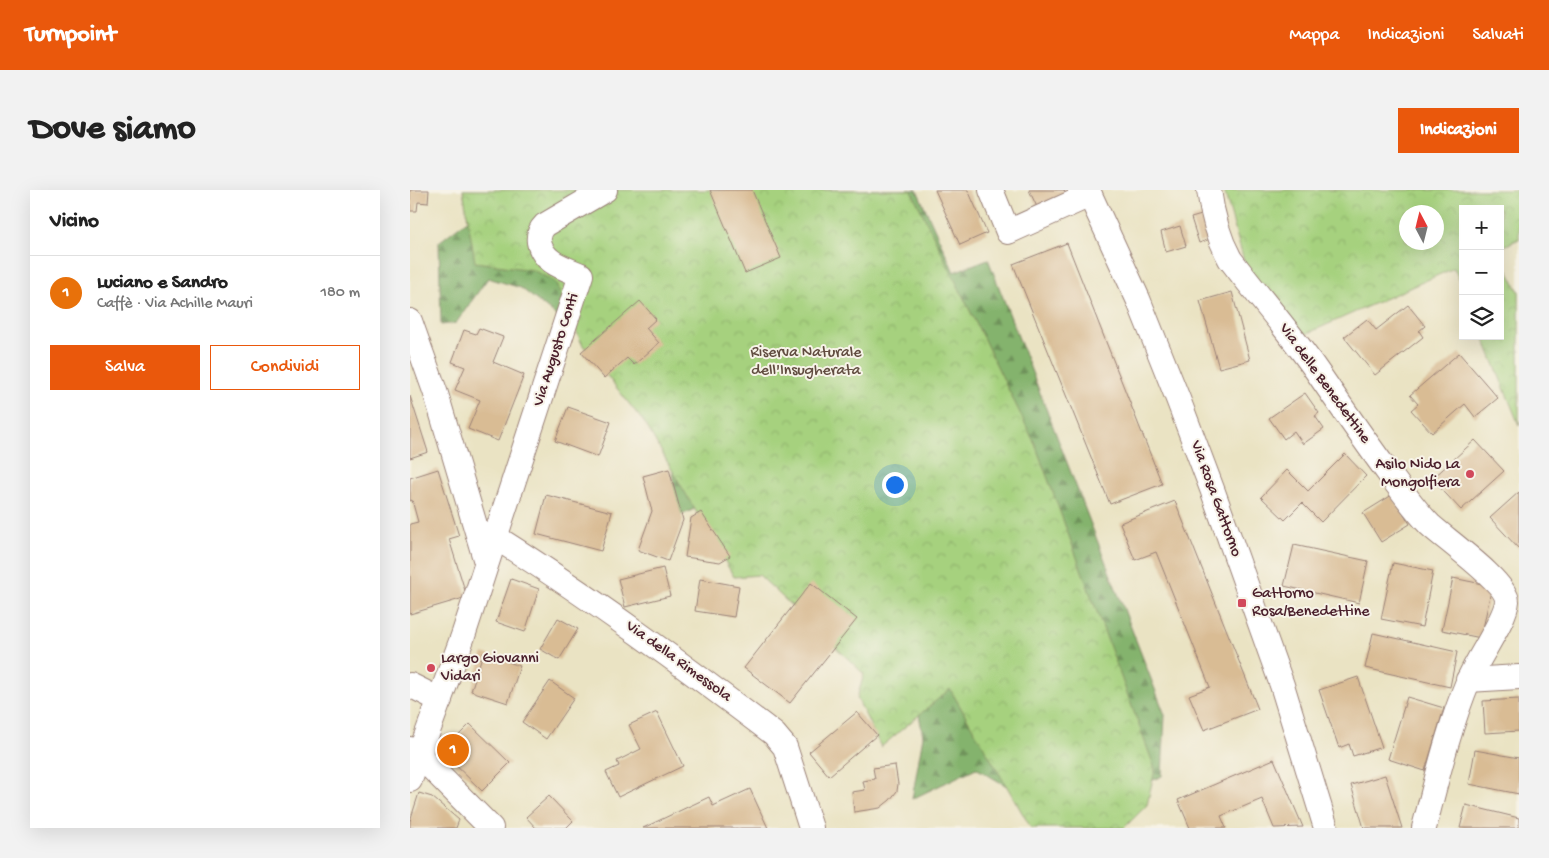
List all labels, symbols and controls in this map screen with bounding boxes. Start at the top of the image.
text: Turnpoint [25,21,116,50]
text: Mappa [1289,25,1339,46]
text: Indicazioni [1367,25,1445,46]
text: Salvati [1473,25,1524,46]
button: Indicazioni [1398,108,1519,153]
text: Dove siamo [30,110,196,151]
north arrow [1399,205,1444,250]
map controls [1459,205,1504,340]
button: + [1459,205,1504,250]
text: Vicino [50,210,99,235]
button: − [1459,250,1504,295]
text: Luciano e Sandro [97,272,228,295]
text: 1 [63,284,69,303]
text: 180 m [321,284,360,303]
street label: Via Augusto Conti [529,291,584,410]
text: Caffè · Via Achille Mauri [97,295,253,314]
button: layers [1459,295,1504,340]
street label: Via delle Benedettine [1273,319,1374,448]
park label: Riserva Naturale dell'Insugherata [750,344,862,381]
button: Salva [50,345,200,390]
button: Condividi [210,345,360,390]
street label: Via Rosa Gattorno [1185,437,1245,560]
place label: Asilo Nido La Mongolfiera [1375,456,1461,493]
marker: Asilo Nido La Mongolfiera [1464,468,1476,480]
your location [882,472,908,498]
place label: Gattorno Rosa/Benedettine [1252,585,1370,622]
marker: Gattorno Rosa/Benedettine [1236,597,1248,609]
street label: Via della Rimessola [620,617,736,707]
place label: Largo Giovanni Vidari [440,650,539,687]
marker: Largo Giovanni Vidari [425,662,437,674]
pin: 1 [437,731,469,769]

